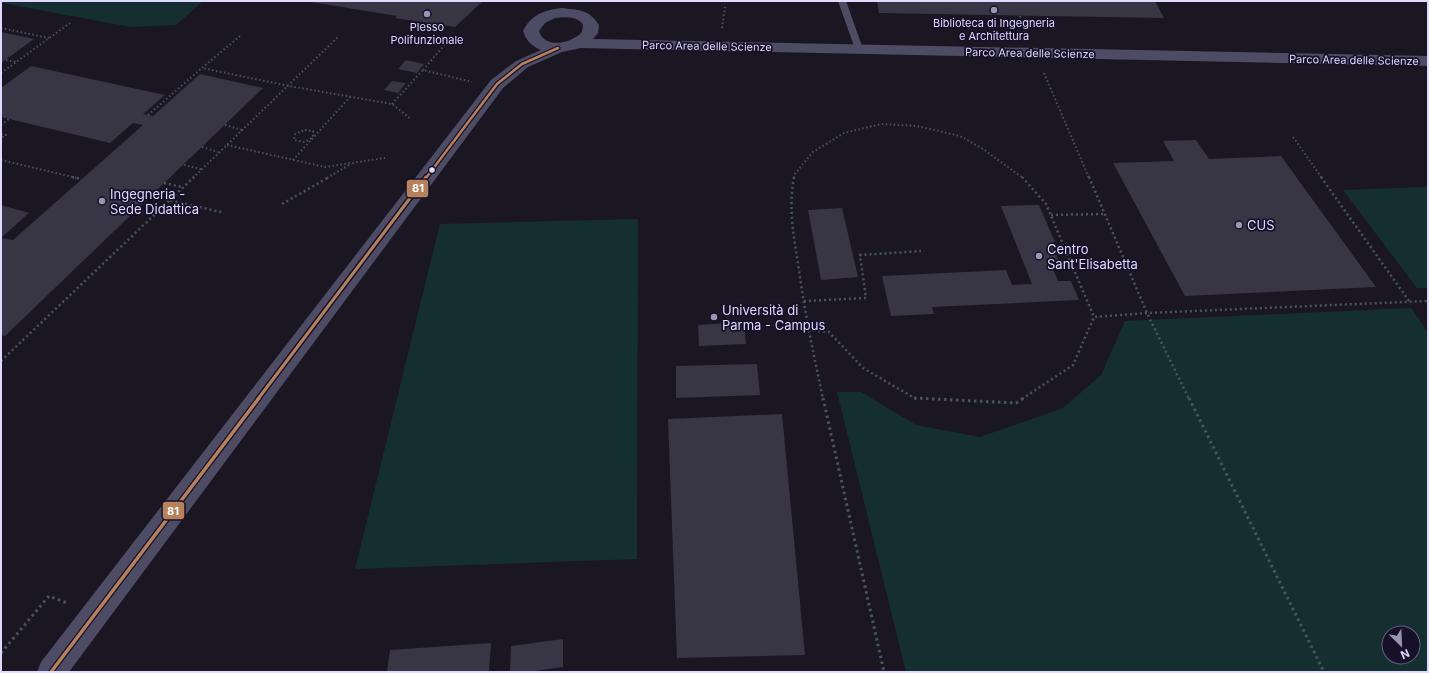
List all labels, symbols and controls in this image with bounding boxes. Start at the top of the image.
marker: Biblioteca di Ingegneria e Architettura [989,5,999,15]
marker: Plesso Polifunzionale [422,9,432,19]
place label: Biblioteca di Ingegneria e Architettura [933,16,1055,43]
place label: Plesso Polifunzionale [390,20,464,47]
street label: Parco Area delle Scienze [642,38,772,54]
street label: Parco Area delle Scienze [965,45,1095,61]
street label: Parco Area delle Scienze [1289,52,1419,68]
unlabelled marker [427,165,437,175]
line badge: 81 [406,179,429,198]
text: 81 [412,181,424,195]
place label: Ingegneria - Sede Didattica [110,186,199,217]
marker: Ingegneria - Sede Didattica [97,196,107,206]
place label: CUS [1247,217,1275,233]
marker: CUS [1234,220,1244,230]
place label: Centro Sant'Elisabetta [1047,241,1138,272]
marker: Centro Sant'Elisabetta [1034,251,1044,261]
place label: Università di Parma - Campus [722,302,826,333]
marker: Università di Parma - Campus [709,312,719,322]
line badge: 81 [162,501,185,520]
text: 81 [167,504,179,518]
north arrow [1381,625,1421,665]
text: N [1398,646,1412,662]

